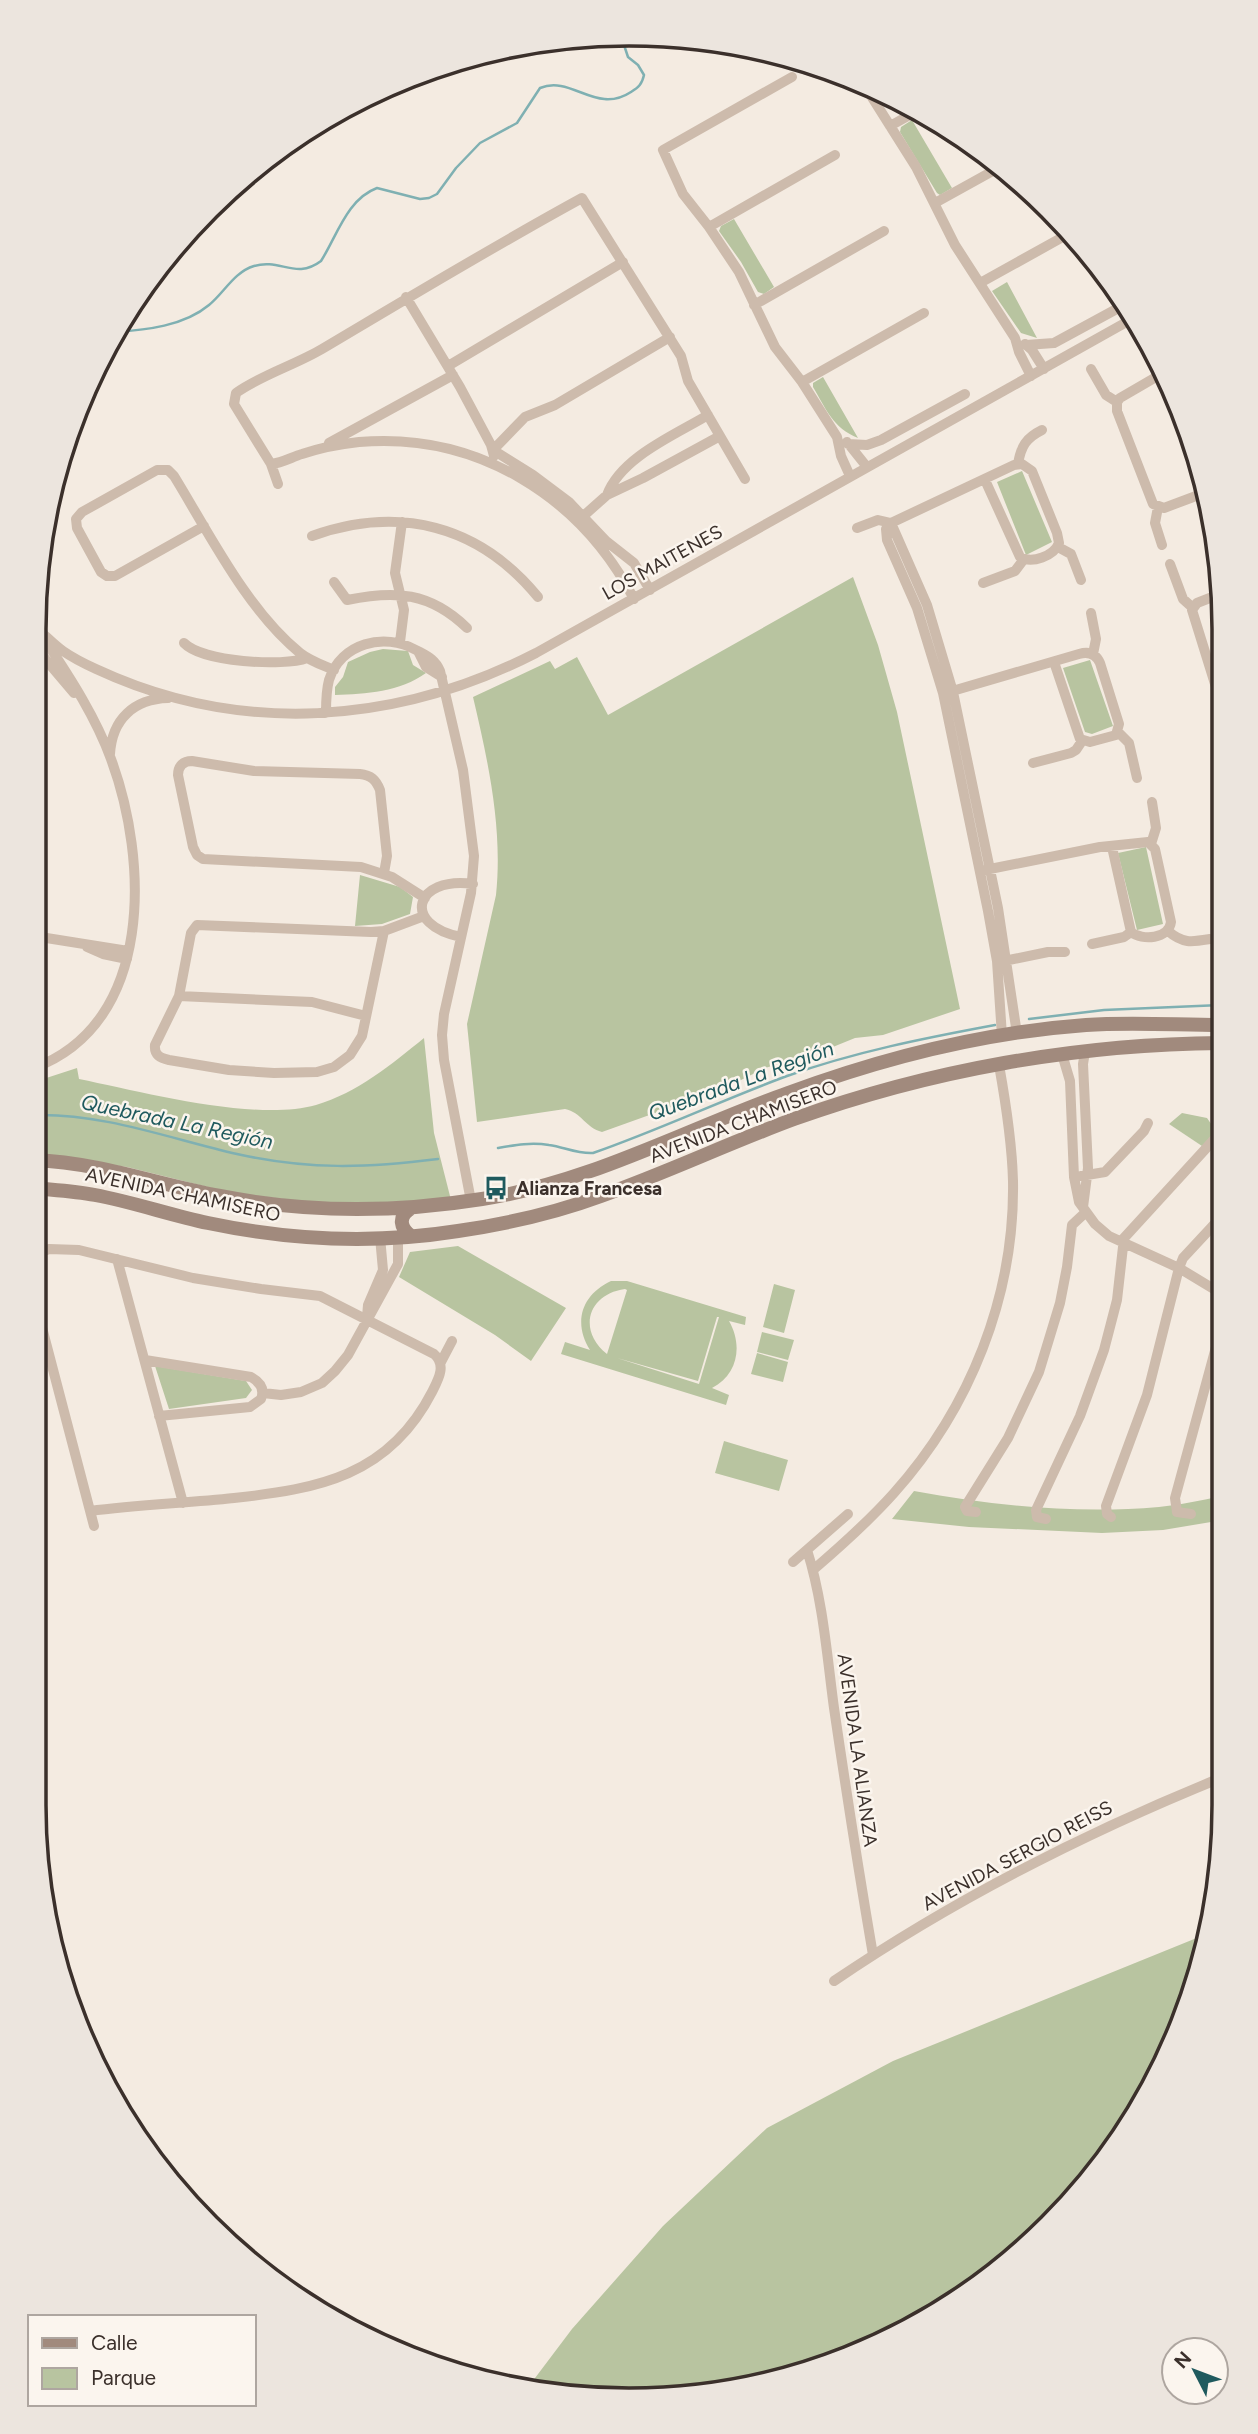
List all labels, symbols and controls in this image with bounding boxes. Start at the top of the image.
street label: LOS MAITENES [598,520,726,605]
water label: Quebrada La Región [645,1035,837,1126]
street label: AVENIDA CHAMISERO [646,1075,840,1168]
water label: Quebrada La Región [79,1089,276,1154]
street label: AVENIDA CHAMISERO [83,1163,282,1226]
bus stop icon: Alianza Francesa [482,1174,510,1202]
place label: Alianza Francesa [516,1177,662,1200]
street label: AVENIDA LA ALIANZA [833,1652,882,1848]
street label: AVENIDA SERGIO REISS [918,1796,1116,1915]
legend [28,2315,256,2406]
text: Calle [91,2330,138,2355]
north arrow [1160,2336,1230,2406]
text: N [1169,2347,1196,2373]
text: Parque [91,2365,156,2390]

